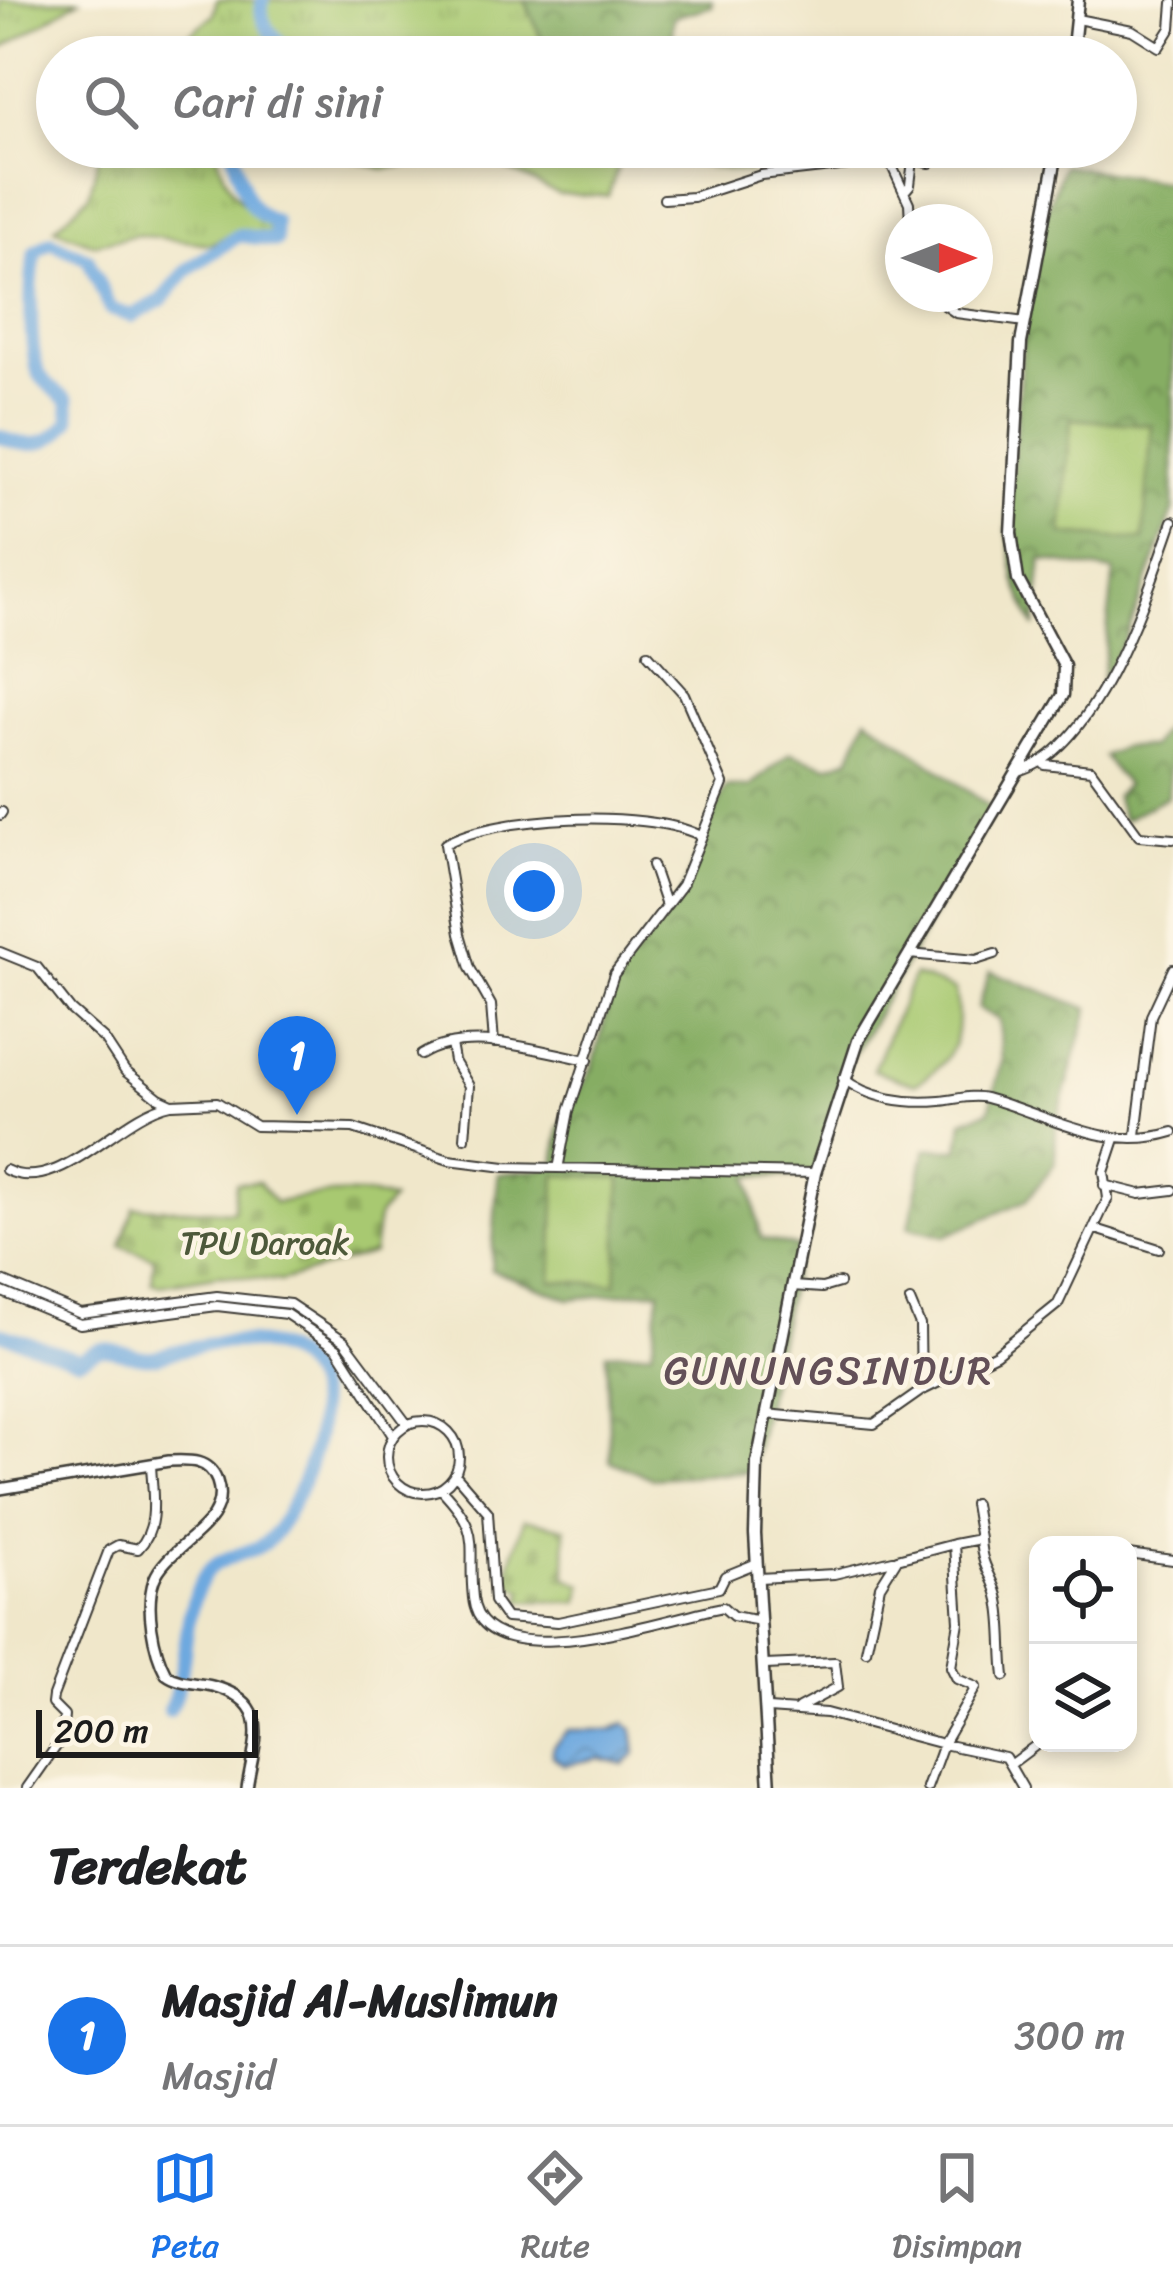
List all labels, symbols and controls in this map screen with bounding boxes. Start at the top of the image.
search box [36,36,1137,168]
text: Cari di sini [174,62,383,142]
icon: search [78,69,144,135]
north arrow [885,204,993,312]
your location [504,861,564,921]
pin: 1 [258,1016,336,1115]
park label: TPU Daroak [181,1214,350,1272]
district label: GUNUNGSINDUR [664,1336,994,1405]
map controls [1029,1536,1137,1752]
button: locate [1029,1536,1137,1644]
button: layers [1029,1644,1137,1752]
text: 200 m [54,1702,149,1760]
scale bar [36,1704,258,1757]
text: Terdekat [48,1821,247,1911]
text: Masjid Al-Muslimun [162,1961,557,2041]
text: 1 [79,2001,95,2070]
text: 300 m [1014,2001,1125,2070]
text: Masjid [162,2041,275,2110]
tab: Peta [151,2145,219,2275]
tab: Rute [521,2145,590,2275]
tab: Disimpan [892,2145,1022,2275]

